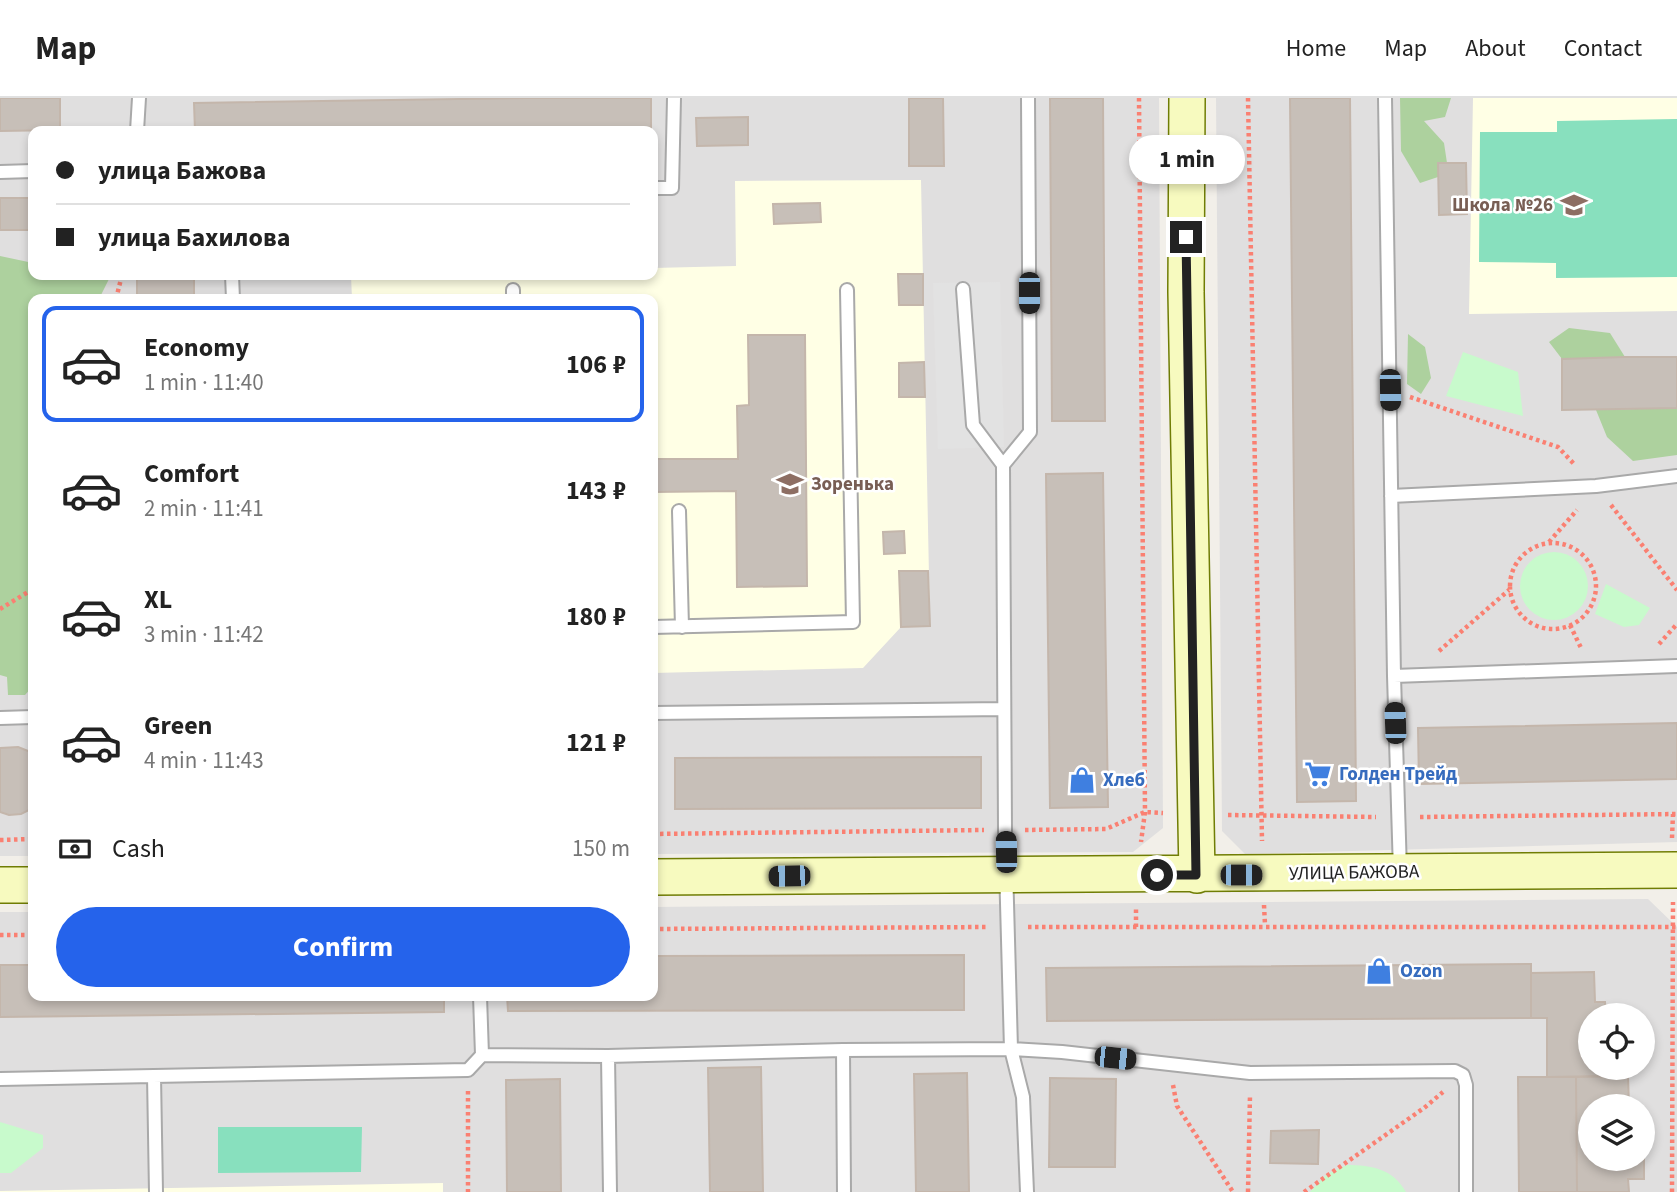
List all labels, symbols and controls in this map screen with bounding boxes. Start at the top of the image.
text: Map [35,25,96,72]
text: Home [1286,31,1346,66]
text: Map [1384,31,1427,66]
text: About [1465,31,1526,66]
text: Contact [1564,31,1642,66]
callout: 1 min [1128,136,1244,184]
text: 1 min [1159,143,1215,176]
text: улица Бажова [98,152,266,189]
school or university icon: Школа №26 [1559,190,1589,220]
place label: Школа №26 [1452,192,1553,219]
text: улица Бахилова [98,219,290,256]
route end [1170,221,1202,253]
car [1019,272,1040,314]
text: Economy [144,329,249,366]
icon: car [60,333,123,396]
text: 106 ₽ [566,346,626,383]
text: 1 min · 11:40 [144,366,264,399]
car [1380,369,1401,411]
text: Comfort [144,455,239,492]
icon: car [60,459,123,522]
school or university icon: Зоренька [775,469,805,499]
place label: Зоренька [811,471,894,498]
text: 143 ₽ [566,472,626,509]
text: 2 min · 11:41 [144,492,264,525]
text: XL [144,581,172,618]
icon: car [60,585,123,648]
text: 180 ₽ [566,598,626,635]
text: 3 min · 11:42 [144,618,264,651]
car [1384,702,1407,744]
text: Green [144,707,212,744]
icon: car [60,711,123,774]
text: 121 ₽ [566,724,626,761]
text: 4 min · 11:43 [144,744,264,777]
supermarket icon: Голден Трейд [1303,759,1333,789]
place label: Голден Трейд [1339,761,1457,788]
shop icon: Хлеб [1067,765,1097,795]
place label: Хлеб [1103,767,1145,794]
icon: cash [56,830,94,868]
text: Cash [112,830,165,867]
car [996,831,1017,873]
text: 150 m [572,832,630,865]
street label: УЛИЦА БАЖОВА [1289,858,1420,888]
route start [1141,859,1173,891]
car [768,865,811,887]
car [1221,865,1263,886]
button: Confirm [56,907,630,987]
shop icon: Ozon [1364,956,1394,986]
place label: Ozon [1400,958,1443,985]
map controls [1578,1003,1655,1171]
button: locate [1578,1003,1655,1080]
car [1094,1045,1137,1071]
button: layers [1578,1094,1655,1171]

